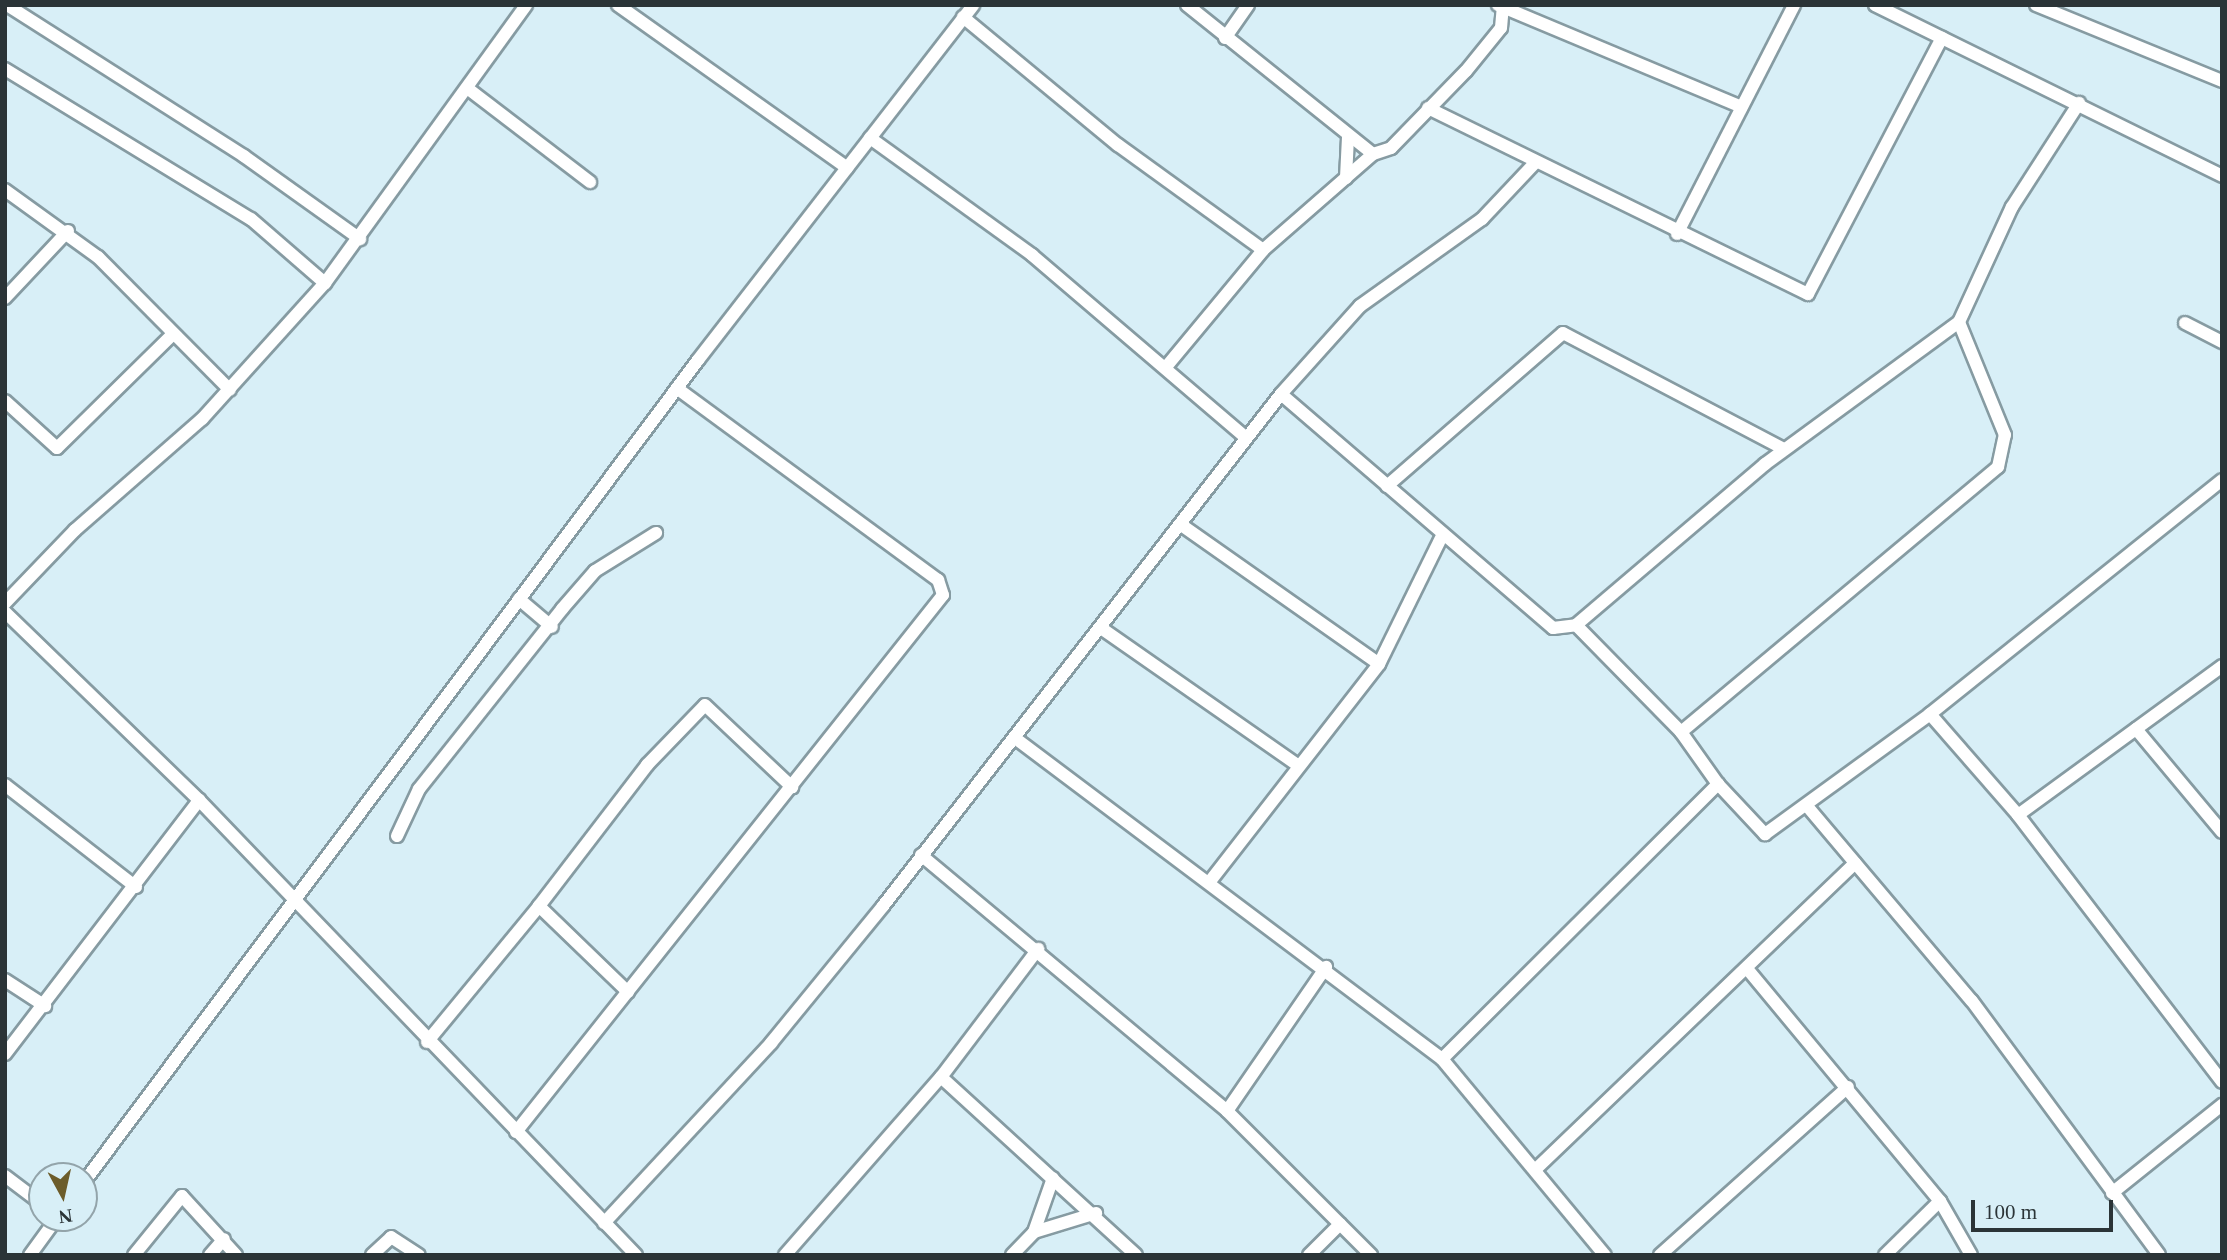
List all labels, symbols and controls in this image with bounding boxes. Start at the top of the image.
north arrow [28,1162,98,1232]
scale bar [1975,1186,2117,1230]
text: 100 m [1984,1200,2037,1224]
text: N [57,1205,74,1228]

